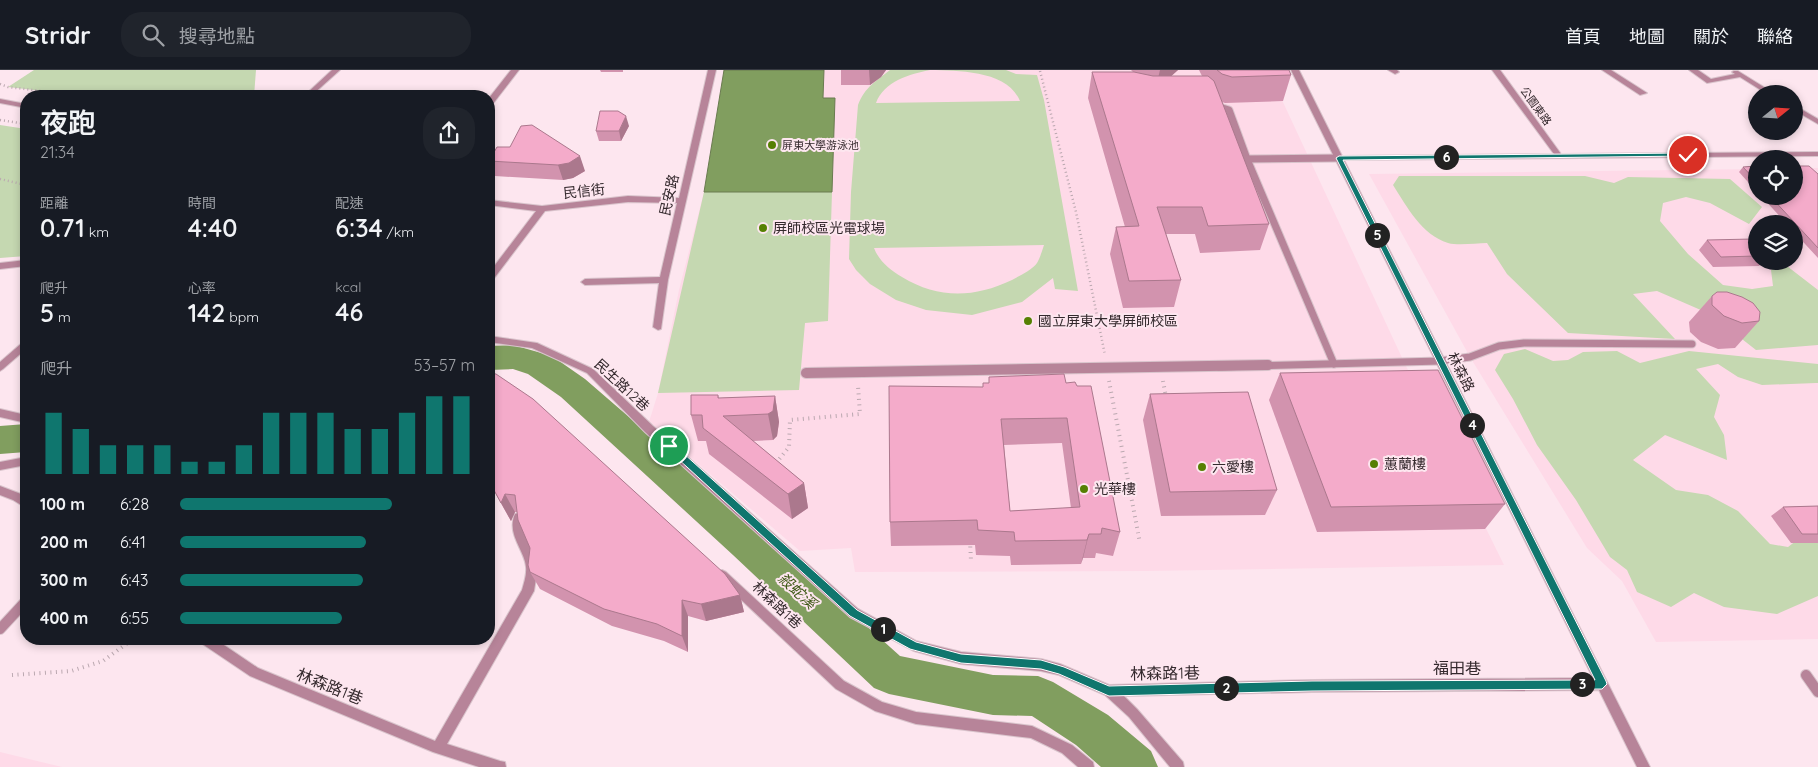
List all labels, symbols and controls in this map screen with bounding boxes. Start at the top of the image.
search box [121,12,471,57]
text: Stridr [25,20,91,50]
icon: search [139,21,167,49]
text: 搜尋地點 [179,24,255,48]
text: 首頁 [1565,25,1601,48]
text: 地圖 [1629,25,1665,48]
text: 關於 [1693,25,1729,48]
text: 聯絡 [1757,25,1793,48]
street label: 公園東路 [1517,84,1555,128]
north arrow [1748,85,1802,140]
map controls [1748,85,1803,270]
text: 夜跑 [40,105,96,140]
button: share [423,107,475,159]
pin [1667,134,1709,176]
place label: 屏東大學游泳池 [782,138,859,152]
marker: 屏東大學游泳池 [766,139,778,151]
icon: check [1674,141,1702,169]
text: 21:34 [40,142,75,162]
pin: 6 [1434,144,1458,170]
text: 6 [1443,148,1450,166]
button: locate [1748,150,1803,205]
street label: 民安路 [656,173,682,217]
street label: 民信街 [562,180,606,202]
text: 距離 [40,194,68,212]
text: 時間 [188,194,216,212]
text: 配速 [335,194,363,212]
text: 0.71 [40,212,85,243]
text: 4:40 [188,212,237,243]
text: 6:34 [335,212,383,243]
button: layers [1748,215,1803,270]
place label: 屏師校區光電球場 [773,219,885,237]
marker: 屏師校區光電球場 [757,222,769,234]
pin: 5 [1364,222,1390,248]
text: km [85,223,109,241]
text: /km [383,223,414,241]
text: 5 [1373,226,1382,244]
text: kcal [335,278,361,296]
text: 爬升 [40,279,68,297]
text: 心率 [188,279,216,297]
text: 46 [335,296,363,327]
text: 5 [40,297,54,328]
text: 142 [188,297,225,328]
text: m [54,308,71,326]
text: bpm [225,308,259,326]
place label: 國立屏東大學屏師校區 [1038,312,1178,330]
marker: 國立屏東大學屏師校區 [1022,315,1034,327]
street label: 林森路 [1443,349,1479,395]
text: 53–57 m [414,355,475,375]
street label: 民生路12巷 [591,355,653,415]
text: 爬升 [40,358,72,378]
pin: 4 [1460,412,1484,438]
text: 4 [1468,416,1477,434]
pin [648,425,690,467]
icon: arrive [655,432,683,460]
place label: 蕙蘭樓 [1384,455,1426,473]
place label: 六愛樓 [1212,458,1254,476]
marker: 蕙蘭樓 [1368,458,1380,470]
marker: 六愛樓 [1196,461,1208,473]
place label: 光華樓 [1094,480,1136,498]
marker: 光華樓 [1078,483,1090,495]
text: 100 m [40,494,85,514]
text: 6:28 [120,494,149,514]
text: 200 m [40,532,88,552]
text: 6:41 [120,532,146,552]
water label: 殺蛇溪 [774,569,822,614]
text: 300 m [40,570,87,590]
text: 6:43 [120,570,148,590]
street label: 林森路1巷 [748,578,806,632]
text: 400 m [40,608,88,628]
text: 6:55 [120,608,149,628]
pin: 1 [870,616,896,642]
text: 1 [881,620,886,638]
street label: 福田巷 [1433,658,1481,678]
street label: 林森路1巷 [1130,662,1200,684]
street label: 林森路1巷 [294,664,366,708]
pin: 3 [1570,672,1594,696]
text: 3 [1579,675,1586,693]
pin: 2 [1214,676,1238,700]
text: 2 [1223,679,1230,697]

